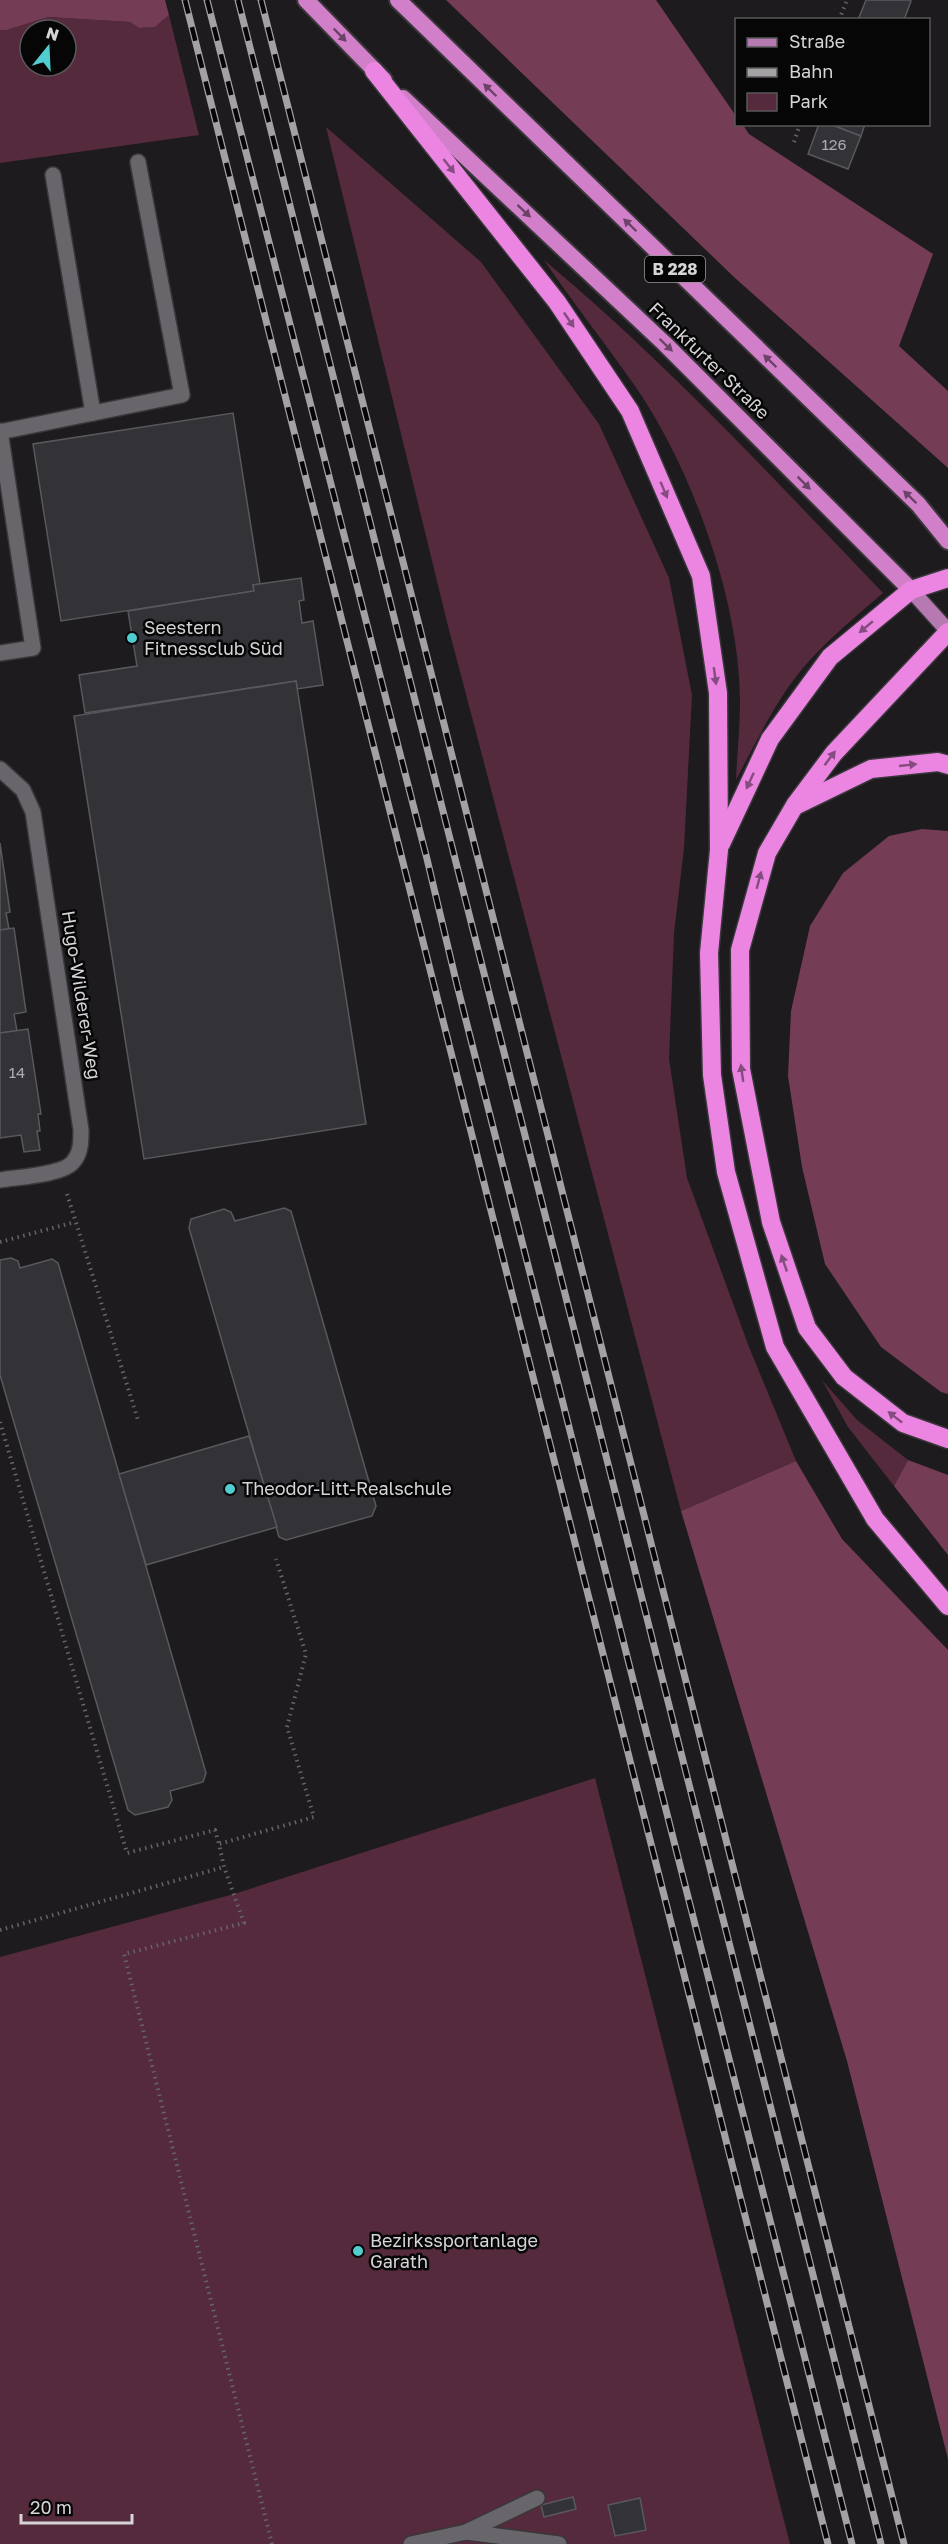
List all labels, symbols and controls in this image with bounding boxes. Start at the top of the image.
north arrow [18,18,78,78]
legend [735,18,930,126]
text: N [44,22,62,45]
one-way arrow [333,28,347,43]
text: Straße [789,30,845,52]
text: Bahn [789,60,833,82]
one-way arrow [483,83,497,97]
text: Park [789,90,828,112]
house number: 126 [821,135,847,153]
one-way arrow [443,158,456,174]
one-way arrow [516,204,530,218]
one-way arrow [623,219,637,233]
road number: B 228 [645,256,705,282]
street label: Frankfurter Straße [645,297,775,423]
one-way arrow [563,312,574,328]
one-way arrow [658,338,673,352]
one-way arrow [763,355,778,368]
one-way arrow [797,475,811,490]
one-way arrow [659,481,668,498]
one-way arrow [904,490,918,504]
place label: Seestern Fitnessclub Süd [144,616,283,659]
one-way arrow [858,621,874,634]
marker: Seestern Fitnessclub Süd [125,631,139,645]
one-way arrow [711,666,720,685]
one-way arrow [824,751,836,767]
one-way arrow [899,760,918,770]
one-way arrow [746,773,755,790]
one-way arrow [755,871,765,889]
street label: Hugo-Wilderer-Weg [58,909,106,1081]
house number: 14 [9,1063,25,1081]
one-way arrow [737,1063,747,1082]
one-way arrow [779,1254,789,1272]
one-way arrow [887,1411,902,1423]
place label: Theodor-Litt-Realschule [242,1477,452,1499]
marker: Theodor-Litt-Realschule [223,1482,237,1496]
place label: Bezirkssportanlage Garath [370,2229,538,2272]
marker: Bezirkssportanlage Garath [351,2244,365,2258]
scale bar [21,2487,132,2525]
text: 20 m [30,2496,72,2518]

